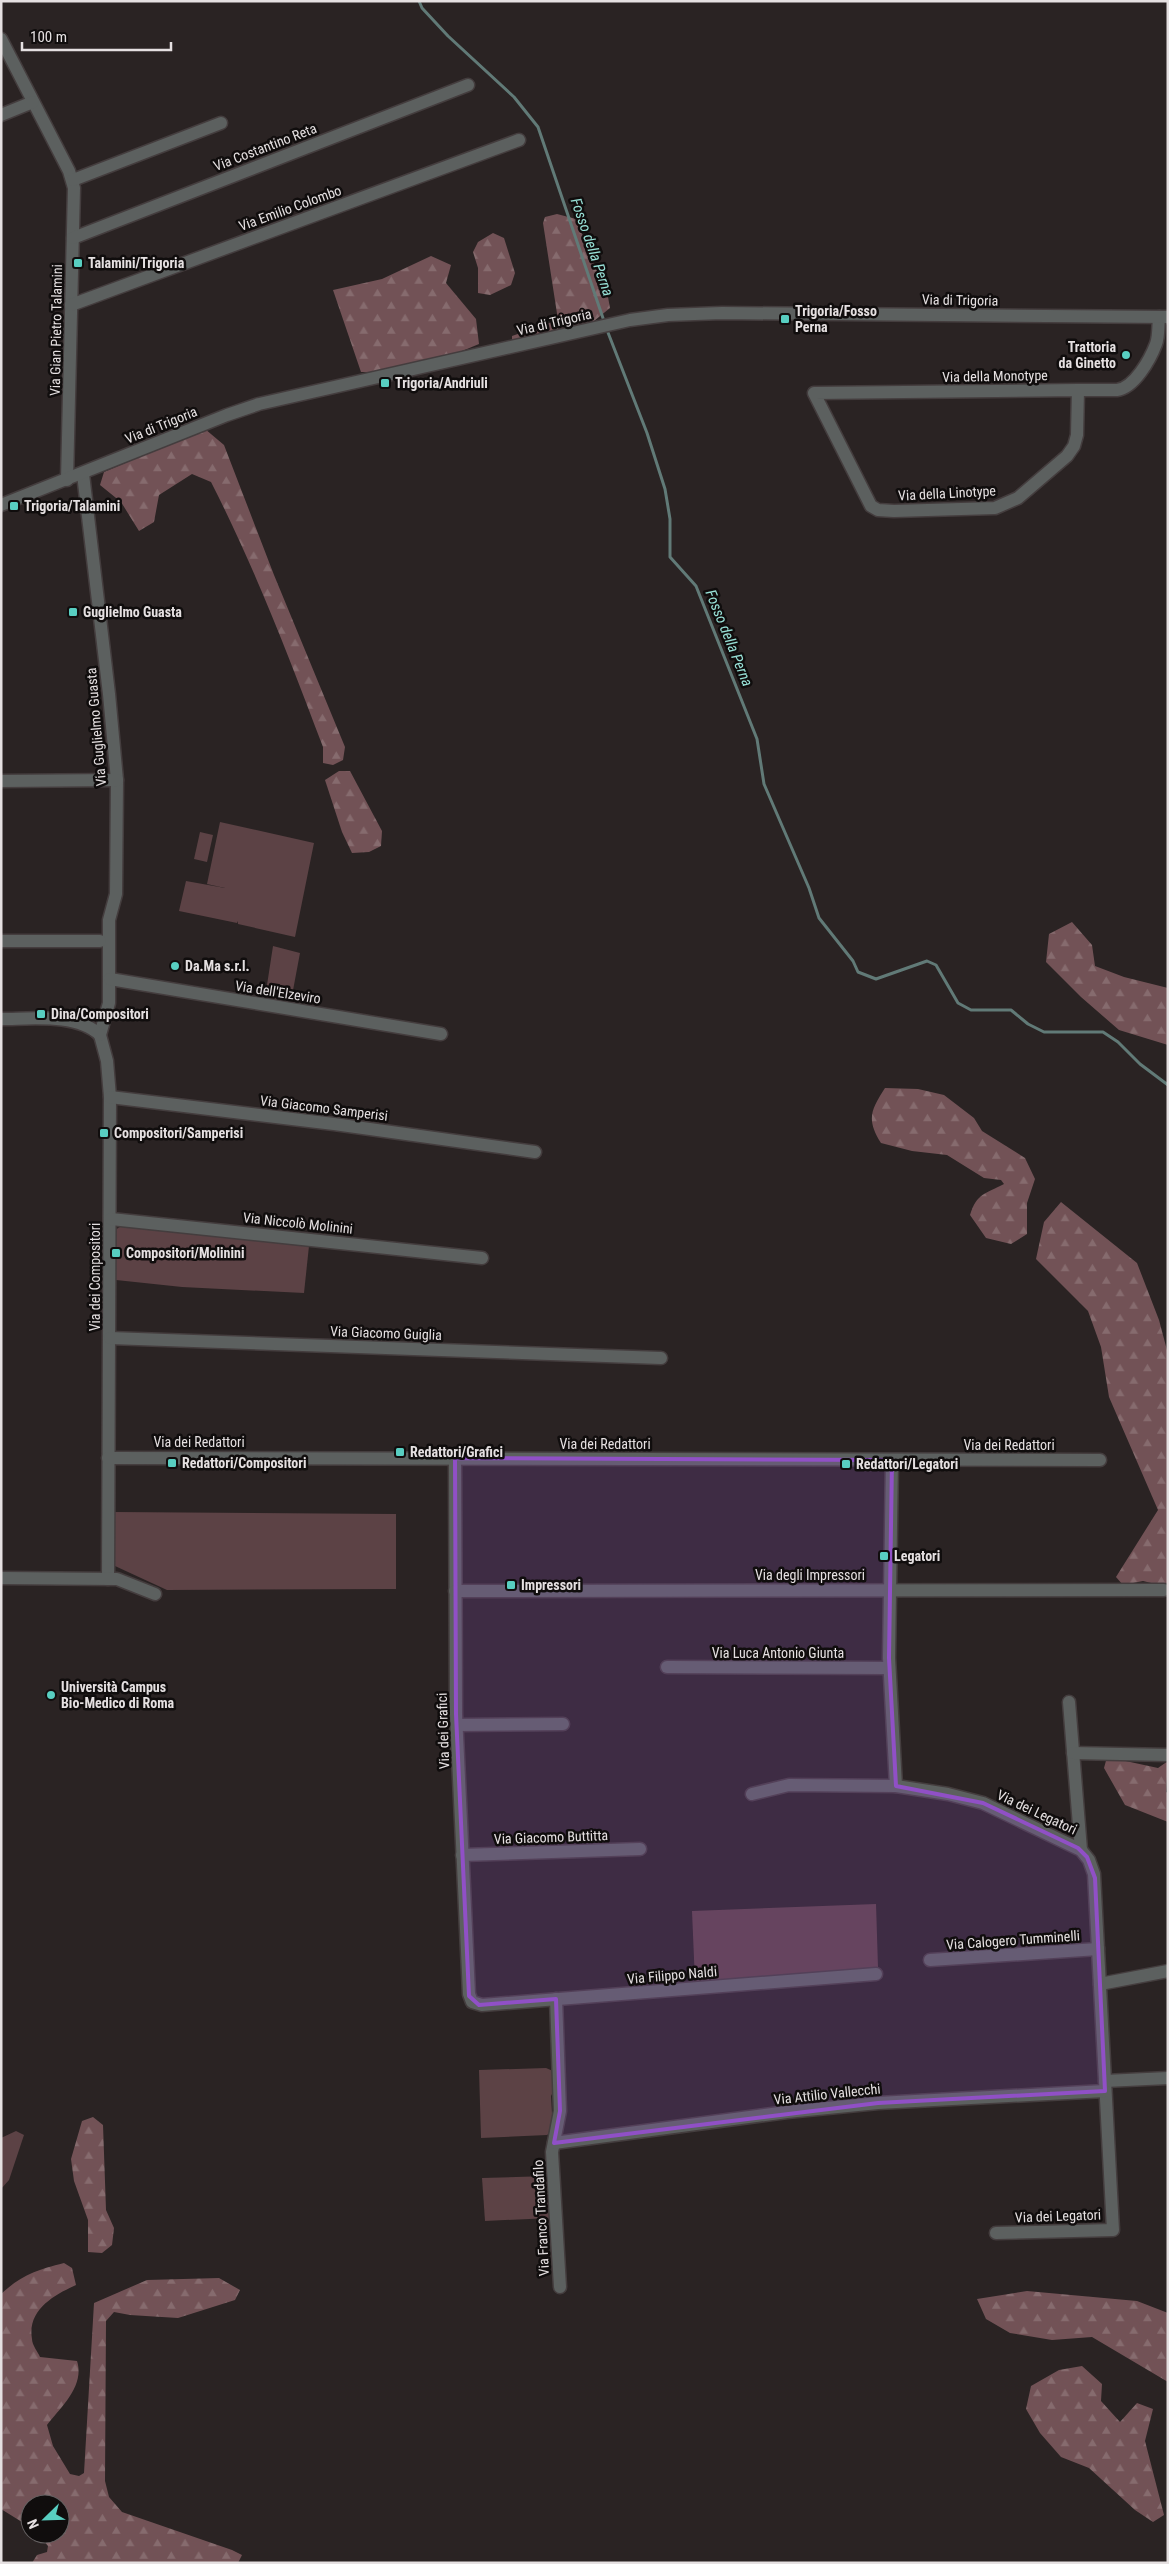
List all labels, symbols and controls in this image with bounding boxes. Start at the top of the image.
scale bar [22,20,171,52]
text: 100 m [30,28,67,46]
street label: Via Costantino Reta [211,120,319,174]
street label: Via Emilio Colombo [236,182,344,234]
water label: Fosso della Perna [567,196,617,298]
place label: Talamini/Trigoria [88,255,185,271]
marker: Talamini/Trigoria [72,257,84,269]
street label: Via Gian Pietro Talamini [47,264,65,396]
street label: Via di Trigoria [922,291,998,309]
place label: Trigoria/Fosso Perna [795,303,877,335]
street label: Via di Trigoria [515,306,593,338]
marker: Trigoria/Fosso Perna [779,313,791,325]
place label: Trattoria da Ginetto [1059,339,1116,371]
marker: Trattoria da Ginetto [1120,349,1132,361]
street label: Via della Monotype [942,367,1048,385]
place label: Trigoria/Andriuli [395,375,488,391]
marker: Trigoria/Andriuli [379,377,391,389]
street label: Via di Trigoria [123,403,199,447]
street label: Via della Linotype [898,482,997,504]
place label: Trigoria/Talamini [24,498,120,514]
marker: Trigoria/Talamini [8,500,20,512]
water label: Fosso della Perna [701,587,757,689]
place label: Guglielmo Guasta [83,604,182,620]
marker: Guglielmo Guasta [67,606,79,618]
street label: Via Guglielmo Guasta [83,667,109,787]
place label: Da.Ma s.r.l. [185,958,250,974]
marker: Da.Ma s.r.l. [169,960,181,972]
street label: Via dell'Elzeviro [234,977,322,1007]
place label: Dina/Compositori [51,1006,149,1022]
marker: Dina/Compositori [35,1008,47,1020]
street label: Via Giacomo Samperisi [259,1092,389,1124]
place label: Compositori/Samperisi [114,1125,243,1141]
marker: Compositori/Samperisi [98,1127,110,1139]
street label: Via Niccolò Molinini [242,1209,354,1237]
street label: Via dei Compositori [87,1223,103,1331]
place label: Compositori/Molinini [126,1245,244,1261]
marker: Compositori/Molinini [110,1247,122,1259]
street label: Via Giacomo Guiglia [330,1323,442,1343]
street label: Via dei Redattori [153,1434,245,1450]
street label: Via dei Redattori [559,1436,651,1452]
street label: Via dei Redattori [963,1437,1055,1453]
place label: Redattori/Grafici [410,1444,503,1460]
marker: Redattori/Grafici [394,1446,406,1458]
place label: Redattori/Compositori [182,1455,306,1471]
place label: Redattori/Legatori [856,1456,958,1472]
marker: Redattori/Compositori [166,1457,178,1469]
marker: Redattori/Legatori [840,1458,852,1470]
place label: Legatori [894,1548,940,1564]
marker: Legatori [878,1550,890,1562]
street label: Via degli Impressori [755,1567,865,1583]
place label: Impressori [521,1577,581,1593]
marker: Impressori [505,1579,517,1591]
street label: Via Luca Antonio Giunta [712,1645,844,1661]
place label: Università Campus Bio-Medico di Roma [61,1679,175,1711]
marker: Università Campus Bio-Medico di Roma [45,1689,57,1701]
street label: Via dei Grafici [434,1693,452,1769]
street label: Via dei Legatori [995,1787,1079,1837]
street label: Via Giacomo Buttitta [494,1827,608,1847]
street label: Via Calogero Tumminelli [946,1927,1080,1953]
street label: Via Filippo Naldi [626,1963,718,1987]
street label: Via Attilio Vallecchi [773,2080,881,2108]
street label: Via Franco Trandafilo [530,2159,552,2277]
street label: Via dei Legatori [1015,2206,1101,2226]
north arrow [20,2494,70,2544]
text: N [24,2517,42,2531]

